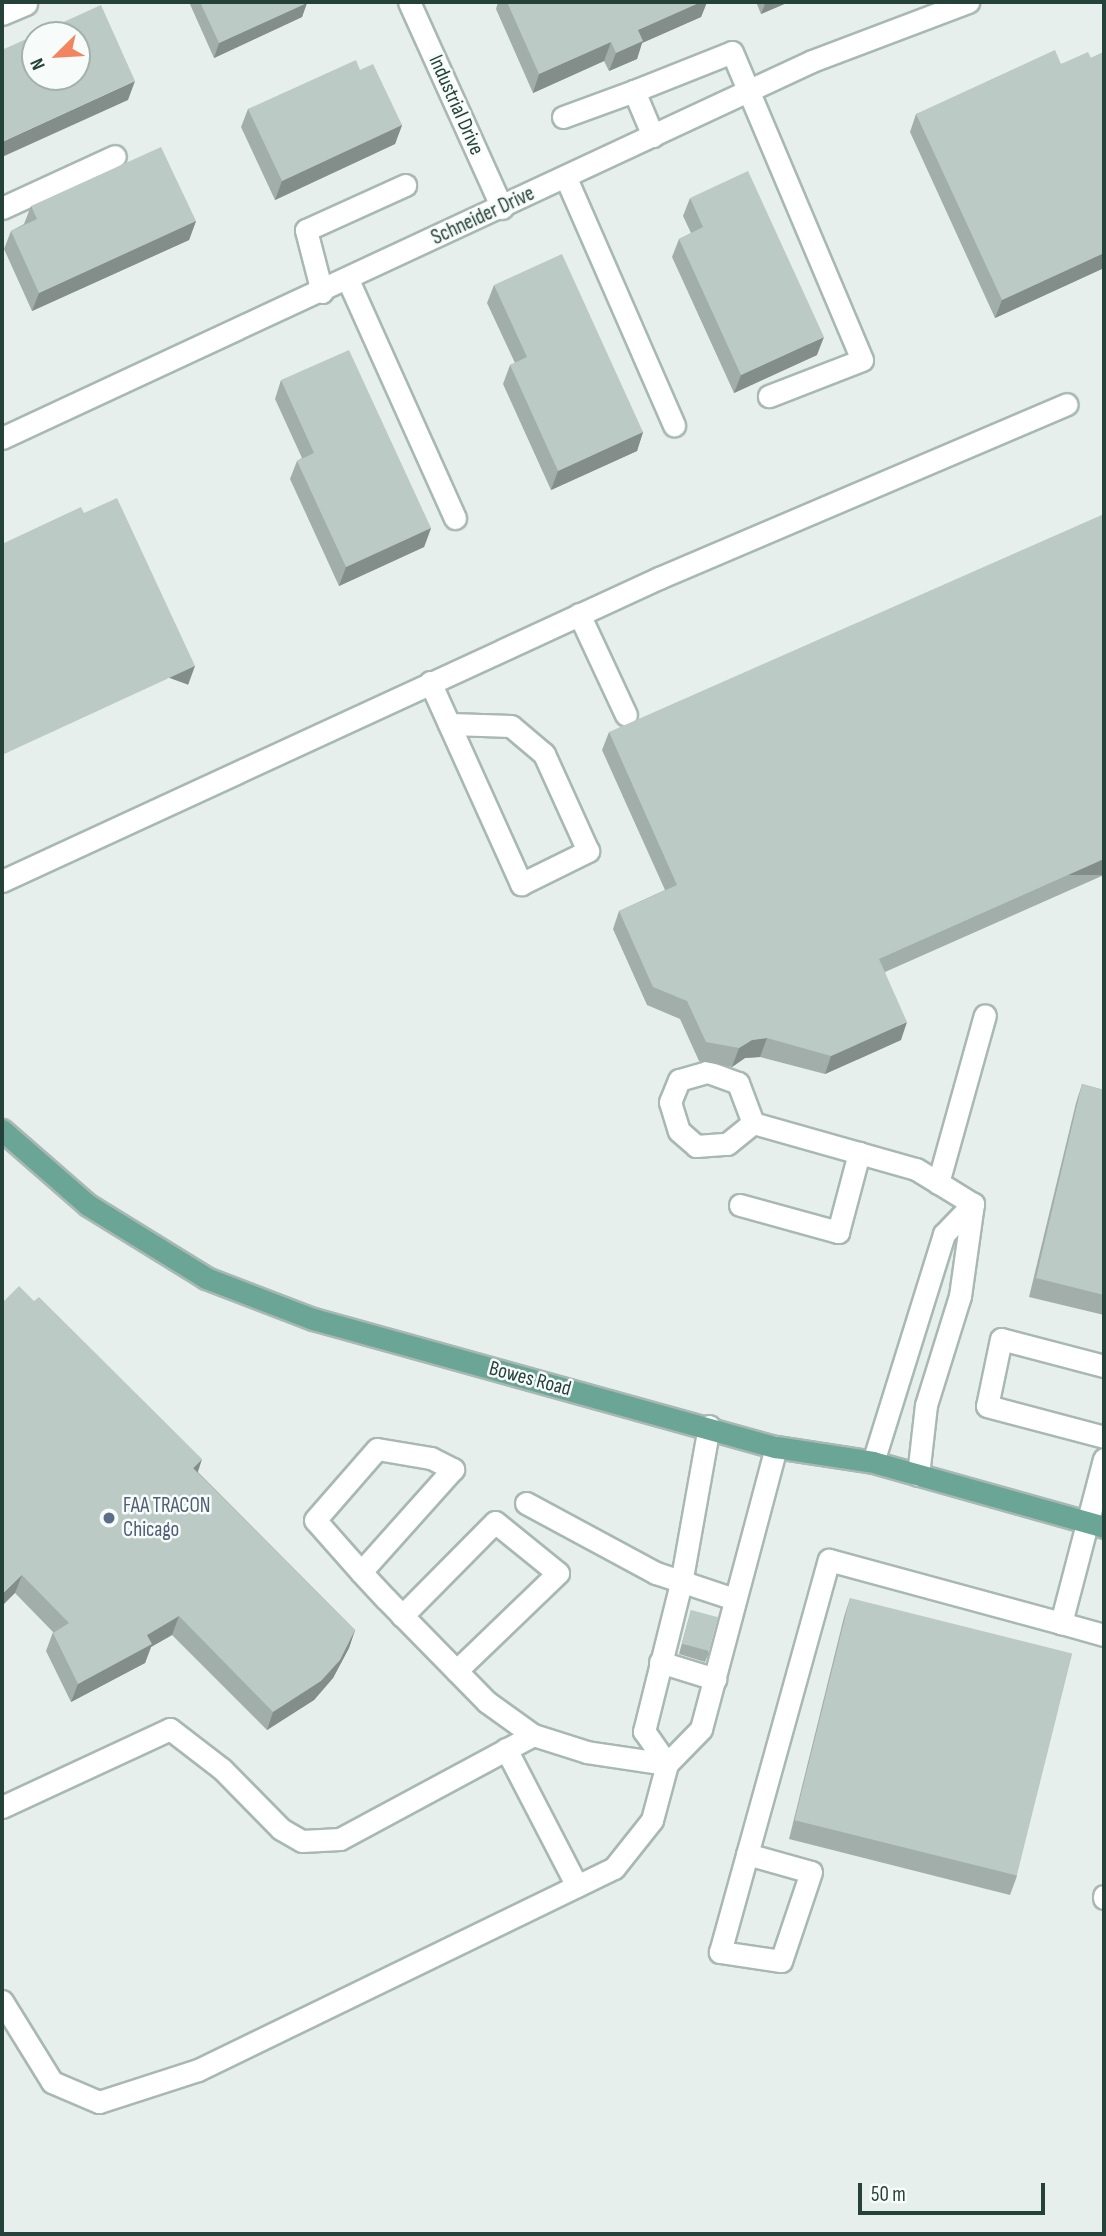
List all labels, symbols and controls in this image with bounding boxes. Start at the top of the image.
north arrow [21,21,91,91]
street label: Industrial Drive [423,51,489,159]
text: N [26,55,51,73]
street label: Schneider Drive [427,181,539,251]
street label: Bowes Road [486,1356,574,1402]
place label: FAA TRACON Chicago [123,1493,210,1543]
marker: FAA TRACON Chicago [101,1510,117,1526]
scale bar [861,2170,1048,2214]
text: 50 m [871,2182,906,2207]

